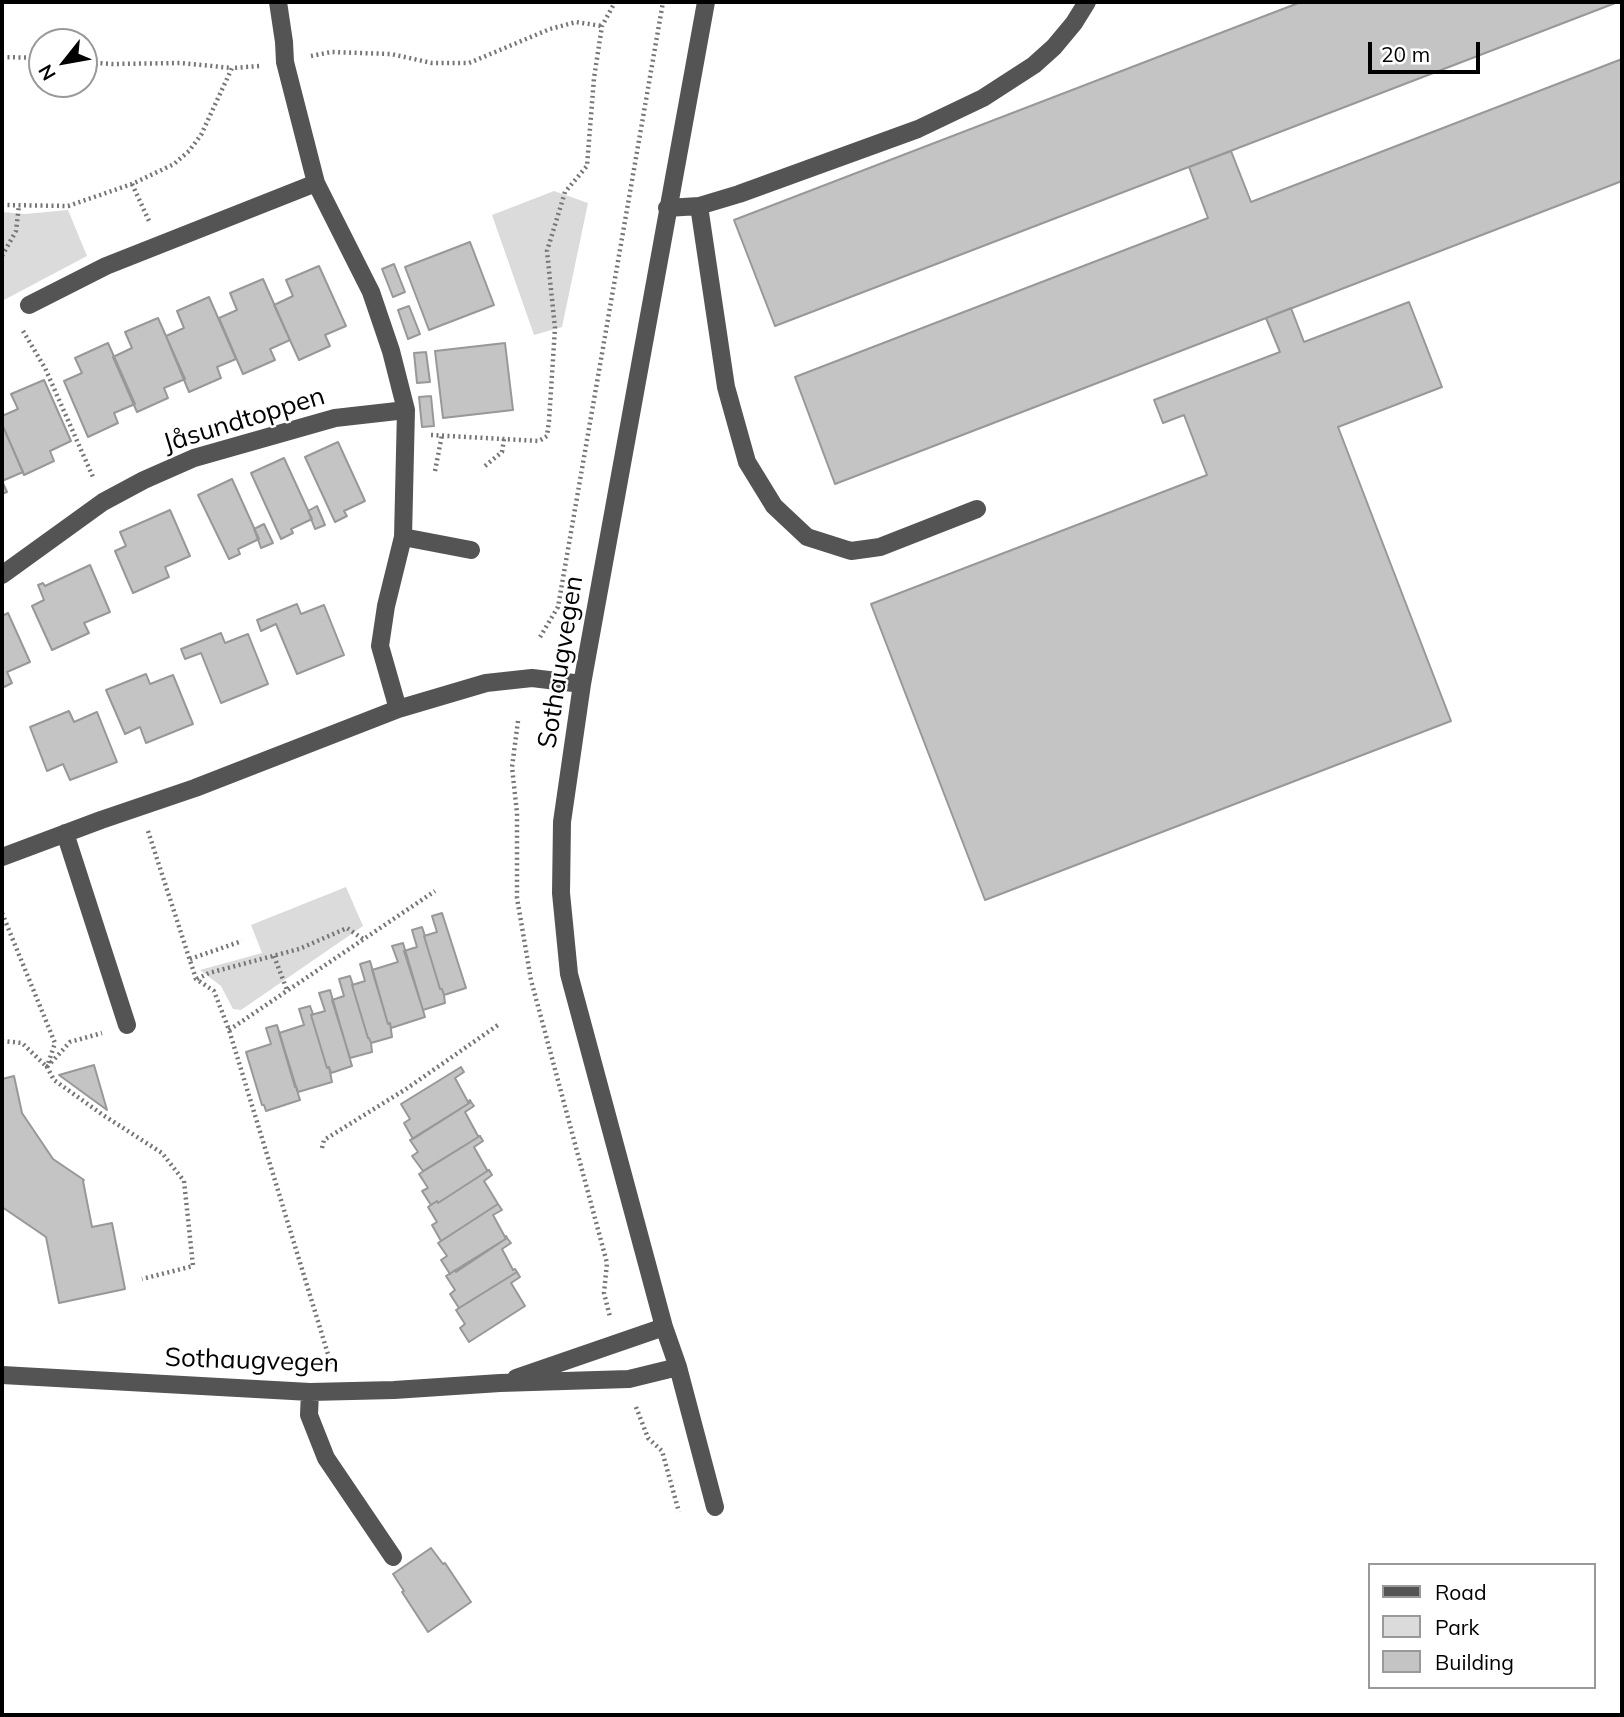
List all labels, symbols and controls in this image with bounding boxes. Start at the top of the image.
north arrow [28,28,98,98]
scale bar [1372,28,1484,72]
text: 20 m [1381,41,1430,67]
text: N [33,60,61,85]
street label: Jåsundtoppen [159,381,329,459]
street label: Sothaugvegen [532,573,590,751]
street label: Sothaugvegen [164,1342,340,1380]
legend [1368,1563,1596,1689]
text: Road [1435,1579,1486,1605]
text: Park [1435,1614,1479,1640]
text: Building [1435,1649,1514,1675]

